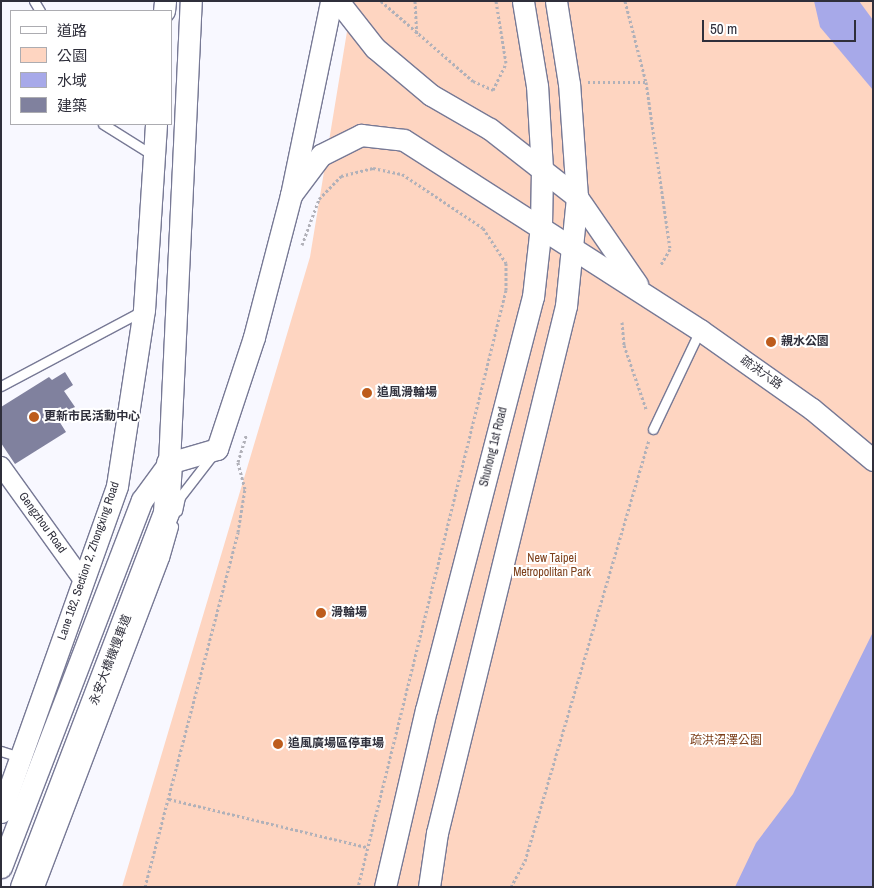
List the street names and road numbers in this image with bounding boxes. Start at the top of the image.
street label: 疏洪六路 [737,353,785,393]
street label: Shuhong 1st Road [477,406,511,488]
street label: Lane 182, Section 2, Zhongxing Road [55,480,123,642]
street label: Gengzhou Road [15,490,69,556]
street label: 永安大橋機慢車道 [87,613,135,707]

